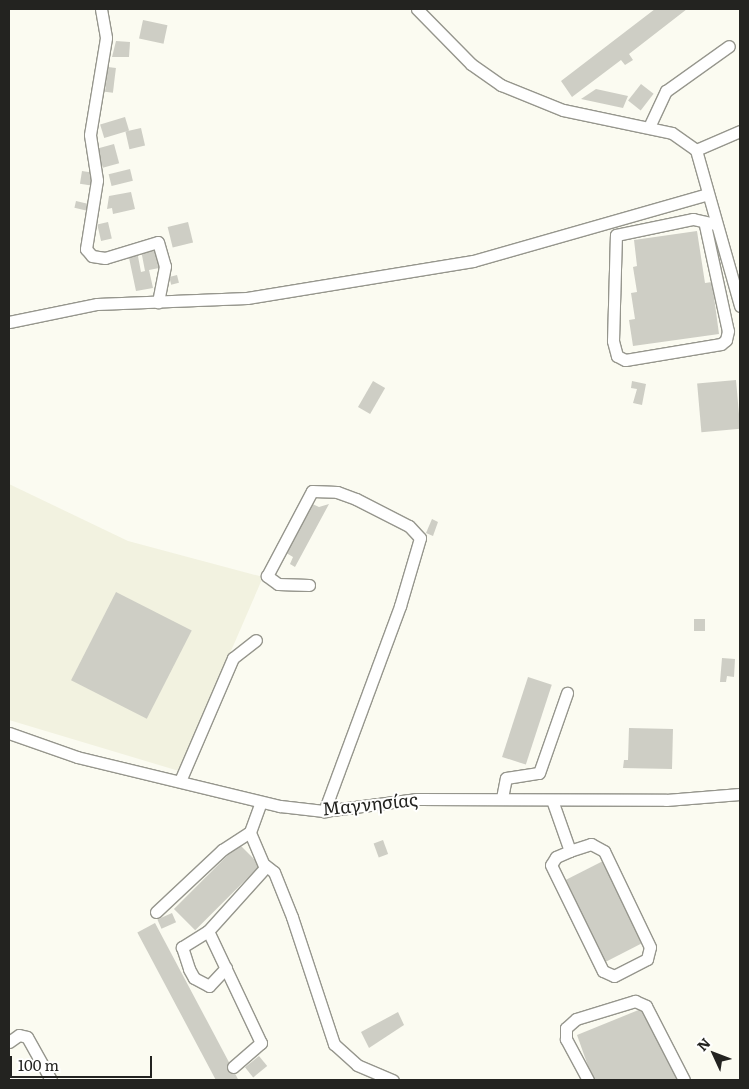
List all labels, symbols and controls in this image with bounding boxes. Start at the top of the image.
street label: Μαγνησίας [321,788,419,820]
north arrow [689,1029,739,1079]
text: N [692,1033,714,1055]
scale bar [12,1046,155,1078]
text: 100 m [18,1053,59,1076]

